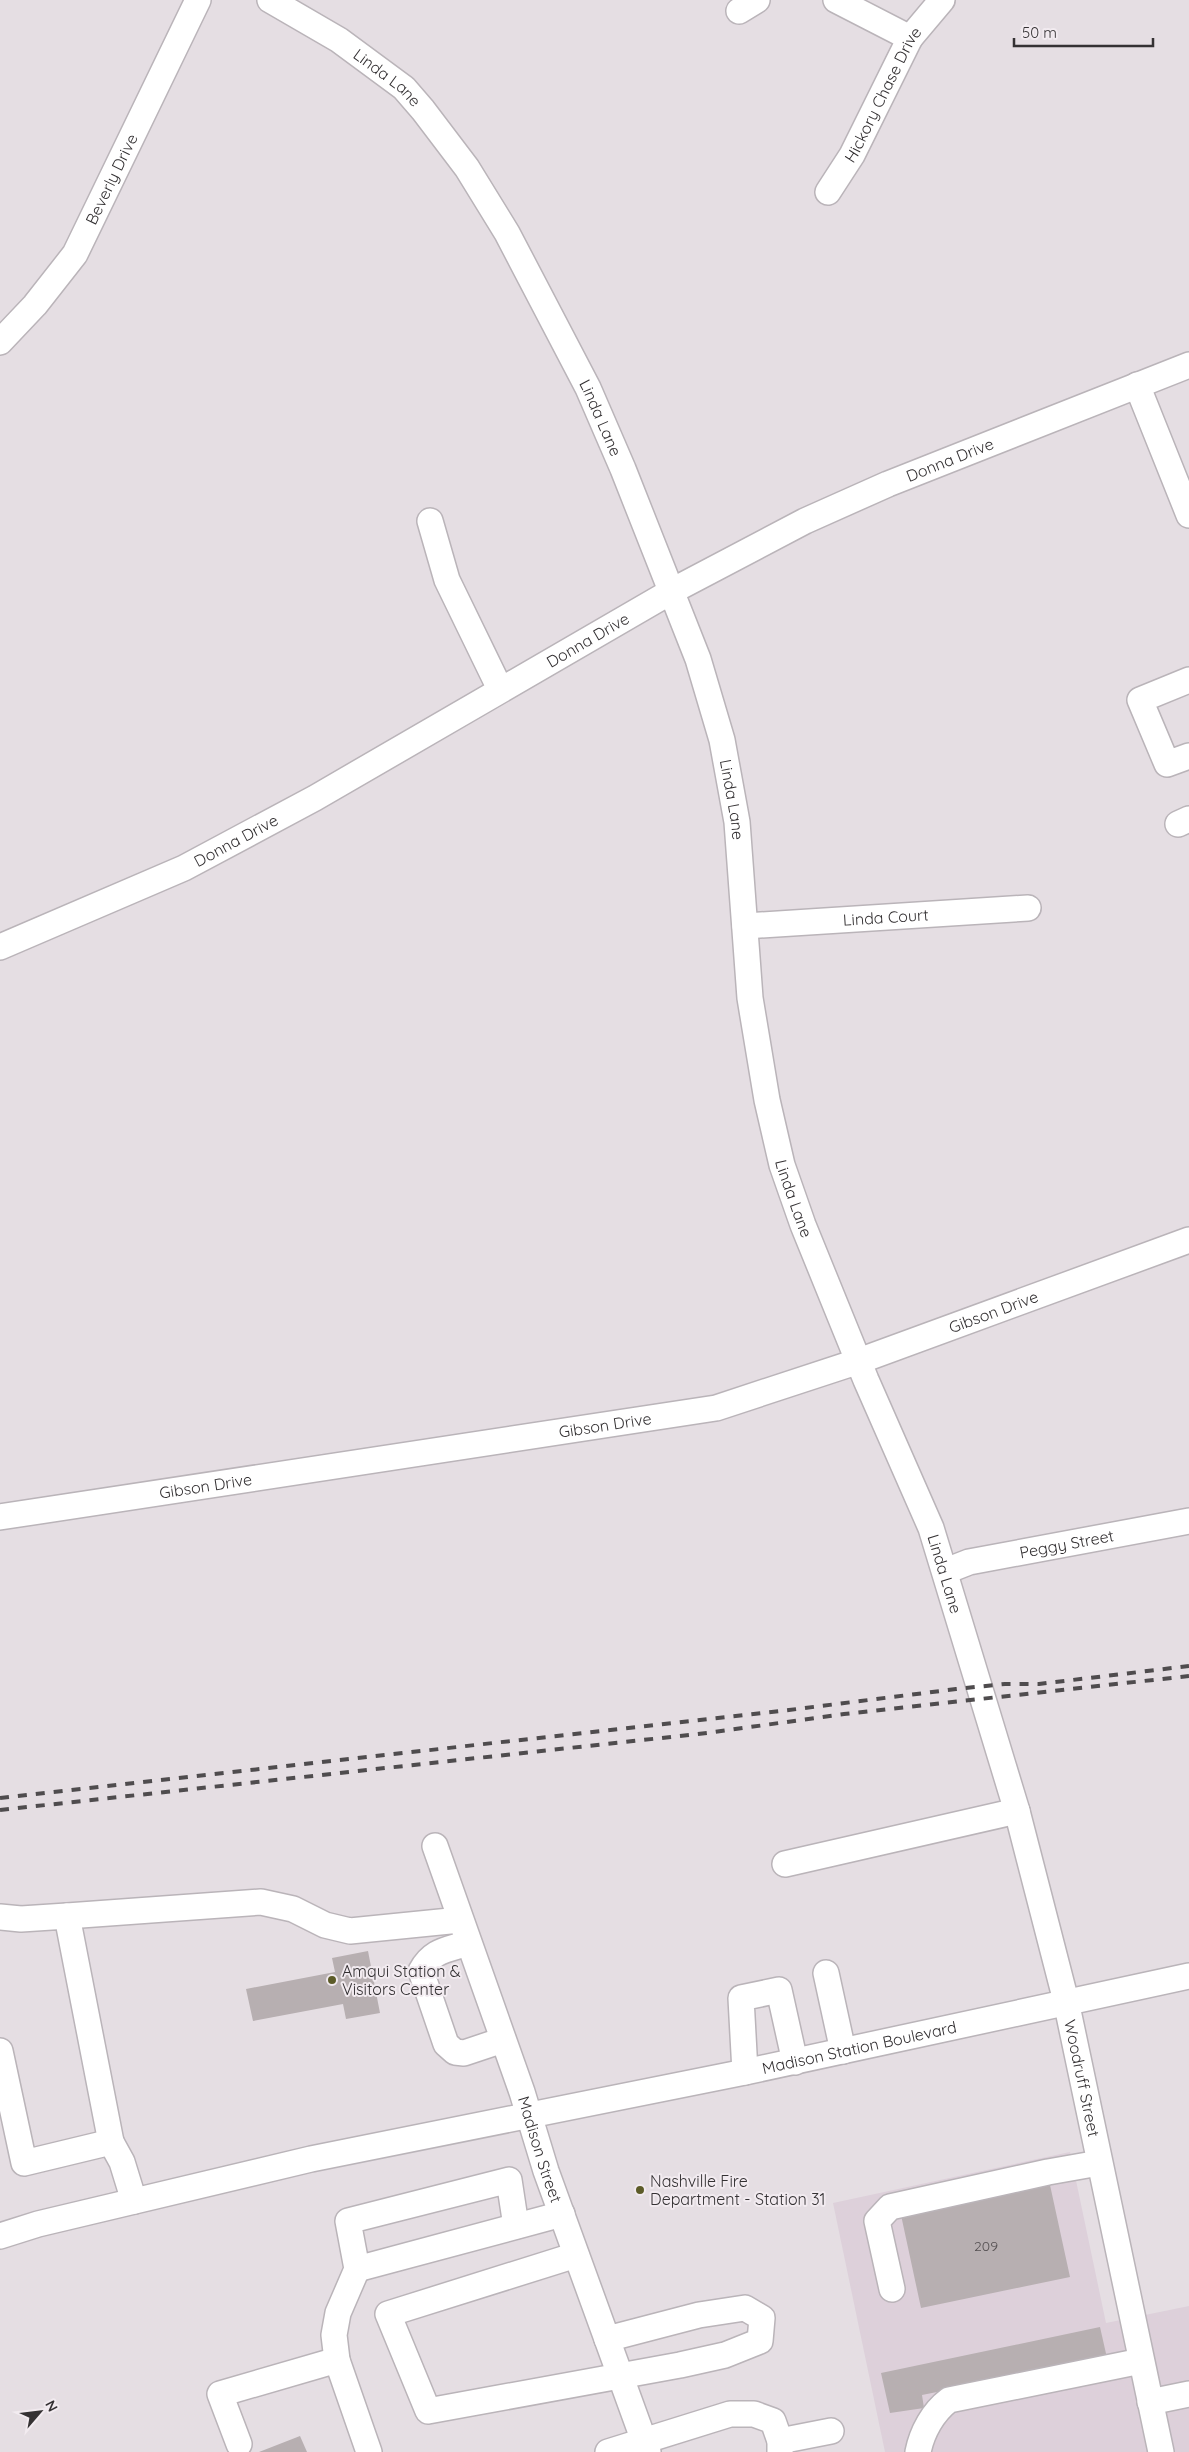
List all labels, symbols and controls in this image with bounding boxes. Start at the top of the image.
scale bar [1014,15,1153,47]
street label: Hickory Chase Drive [840,22,925,166]
text: 50 m [1022,23,1057,42]
street label: Linda Lane [350,44,425,111]
street label: Beverly Drive [81,130,142,228]
street label: Linda Lane [575,376,626,459]
street label: Donna Drive [903,433,996,486]
street label: Donna Drive [543,608,633,672]
street label: Linda Lane [716,758,748,840]
street label: Donna Drive [190,810,281,871]
street label: Linda Court [842,904,929,930]
street label: Linda Lane [771,1158,817,1240]
street label: Gibson Drive [946,1286,1041,1337]
street label: Gibson Drive [557,1408,653,1442]
street label: Gibson Drive [158,1469,253,1503]
street label: Peggy Street [1018,1525,1115,1562]
street label: Linda Lane [924,1532,966,1616]
place label: Amqui Station & Visitors Center [342,1961,461,1999]
marker: Amqui Station & Visitors Center [326,1974,338,1986]
street label: Madison Station Boulevard [760,2017,958,2078]
street label: Woodruff Street [1060,2018,1104,2139]
street label: Madison Street [514,2094,567,2205]
place label: Nashville Fire Department - Station 31 [650,2171,825,2209]
marker: Nashville Fire Department - Station 31 [634,2184,646,2196]
house number: 209 [974,2237,998,2255]
north arrow [15,2387,65,2437]
text: N [41,2397,62,2415]

